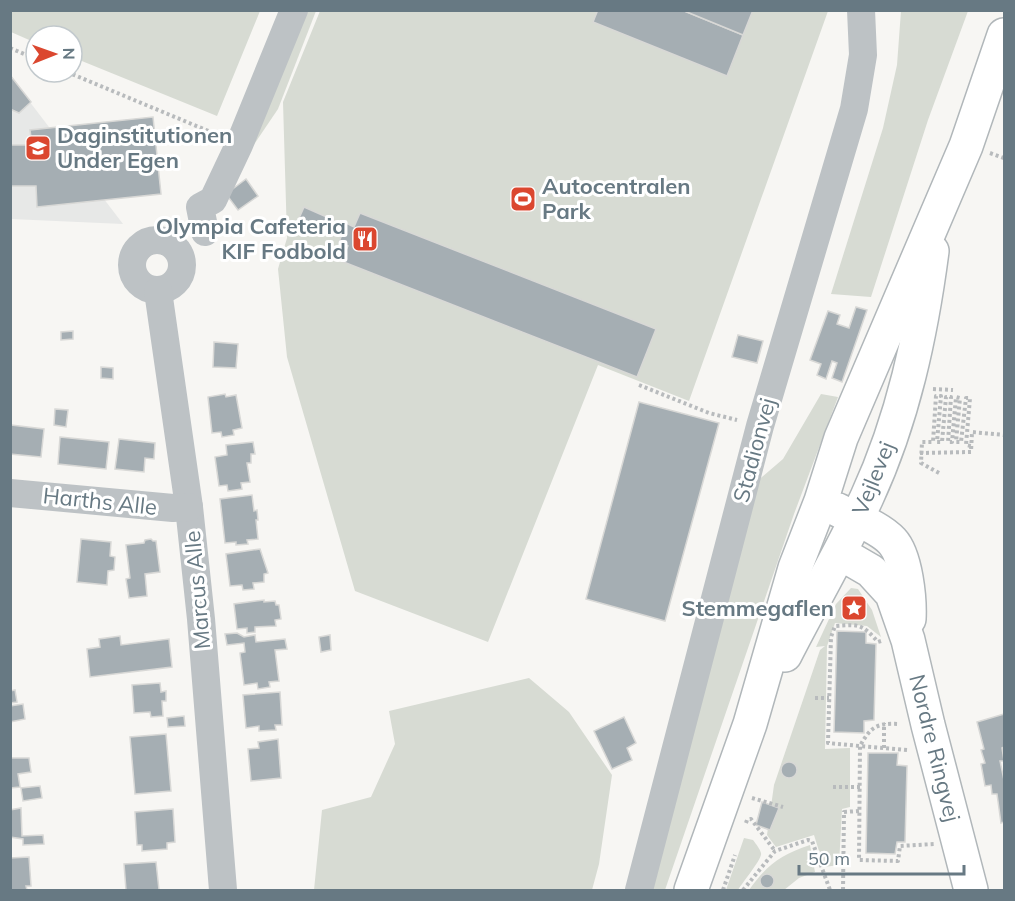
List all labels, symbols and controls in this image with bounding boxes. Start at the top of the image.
north arrow [24,24,84,84]
text: N [59,48,79,60]
place label: Daginstitutionen Under Egen [57,121,232,174]
school or university icon: Daginstitutionen Under Egen [23,133,53,163]
place label: Autocentralen Park [542,172,691,225]
sports icon: Autocentralen Park [508,184,538,214]
place label: Olympia Cafeteria KIF Fodbold [156,212,346,265]
restaurant icon: Olympia Cafeteria KIF Fodbold [350,224,380,254]
street label: Stadionvej [727,395,781,505]
street label: Vejlevej [846,437,900,519]
street label: Harths Alle [42,481,158,521]
street label: Marcus Alle [178,530,216,650]
place icon: Stemmegaflen [839,593,869,623]
place label: Stemmegaflen [682,594,834,622]
street label: Nordre Ringvej [903,671,967,825]
scale bar [799,838,964,876]
text: 50 m [808,847,850,870]

